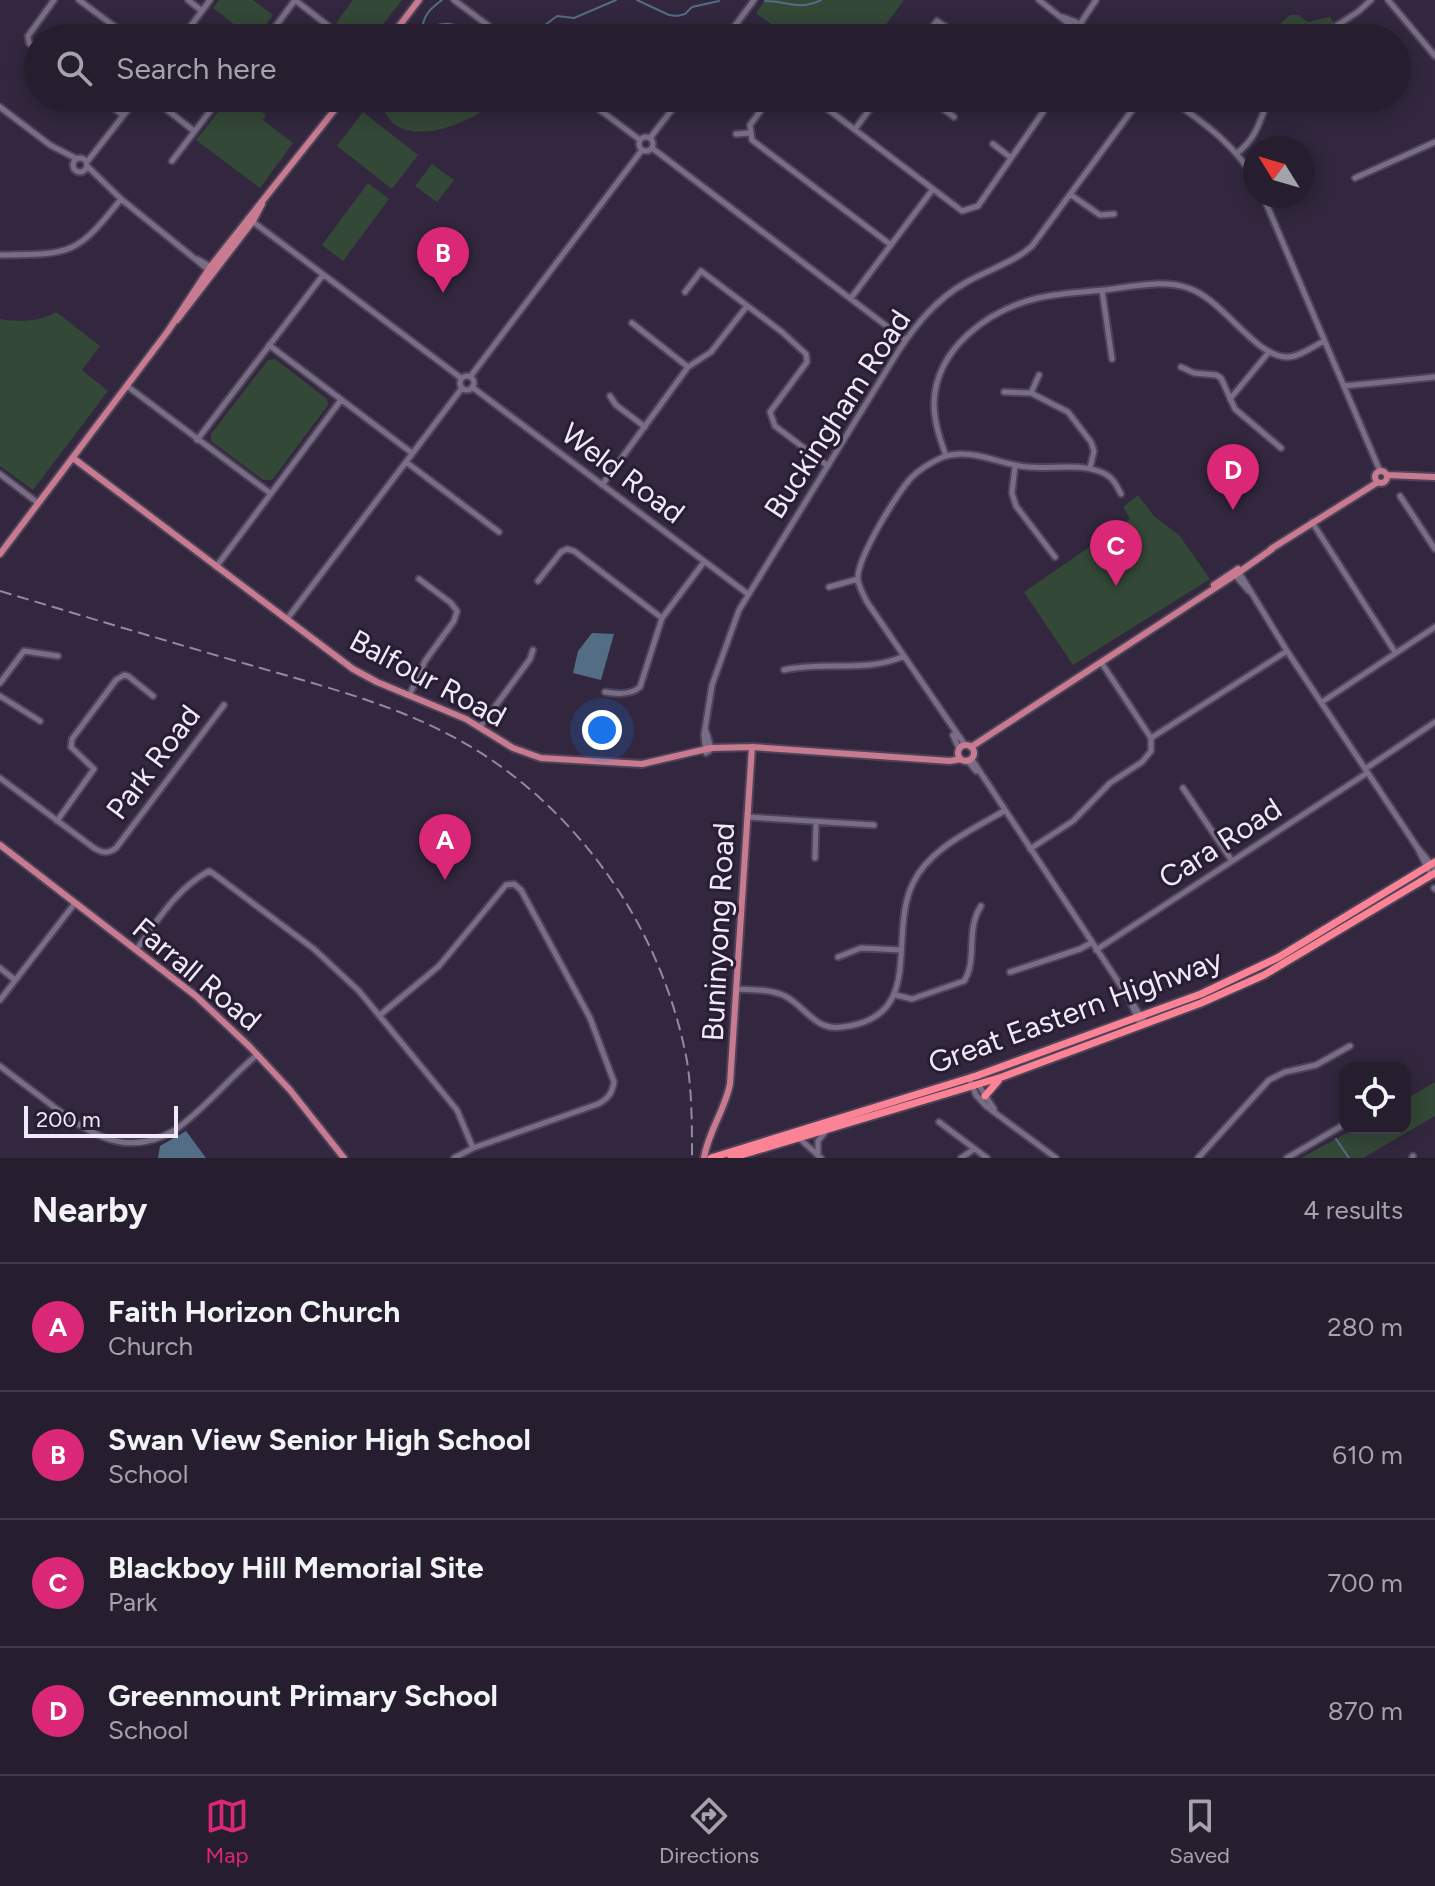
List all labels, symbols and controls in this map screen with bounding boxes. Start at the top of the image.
search box [24,24,1411,112]
icon: search [52,46,96,90]
text: Search here [116,50,276,87]
north arrow [1243,136,1315,208]
pin: B [417,227,469,293]
street label: Buckingham Road [756,303,918,525]
street label: Weld Road [554,415,692,531]
pin: D [1207,444,1259,510]
pin: C [1090,520,1142,586]
street label: Balfour Road [343,621,513,735]
street label: Park Road [98,698,208,826]
your location [582,710,622,750]
street label: Cara Road [1152,790,1288,896]
pin: A [419,814,471,880]
street label: Buninyong Road [694,822,742,1042]
street label: Farrall Road [125,909,269,1039]
street label: Great Eastern Highway [923,941,1227,1081]
map controls [1339,1062,1411,1134]
button: locate [1339,1062,1411,1134]
scale bar [24,1102,178,1138]
text: 200 m [36,1106,101,1133]
text: Nearby [32,1190,147,1231]
text: 4 results [1303,1194,1403,1226]
text: Faith Horizon Church [108,1293,400,1330]
text: A [49,1311,67,1343]
text: 280 m [1327,1311,1403,1343]
text: Church [108,1330,193,1362]
text: Swan View Senior High School [108,1421,531,1458]
text: B [50,1439,66,1471]
text: 610 m [1332,1439,1403,1471]
text: School [108,1458,188,1490]
text: Blackboy Hill Memorial Site [108,1549,484,1586]
text: C [49,1567,67,1599]
text: 700 m [1327,1567,1403,1599]
text: Park [108,1586,157,1618]
text: Greenmount Primary School [108,1677,498,1714]
text: D [49,1695,67,1727]
text: 870 m [1328,1695,1403,1727]
text: School [108,1714,188,1746]
tab: Map [205,1794,249,1869]
tab: Directions [659,1794,759,1869]
tab: Saved [1169,1794,1230,1869]

